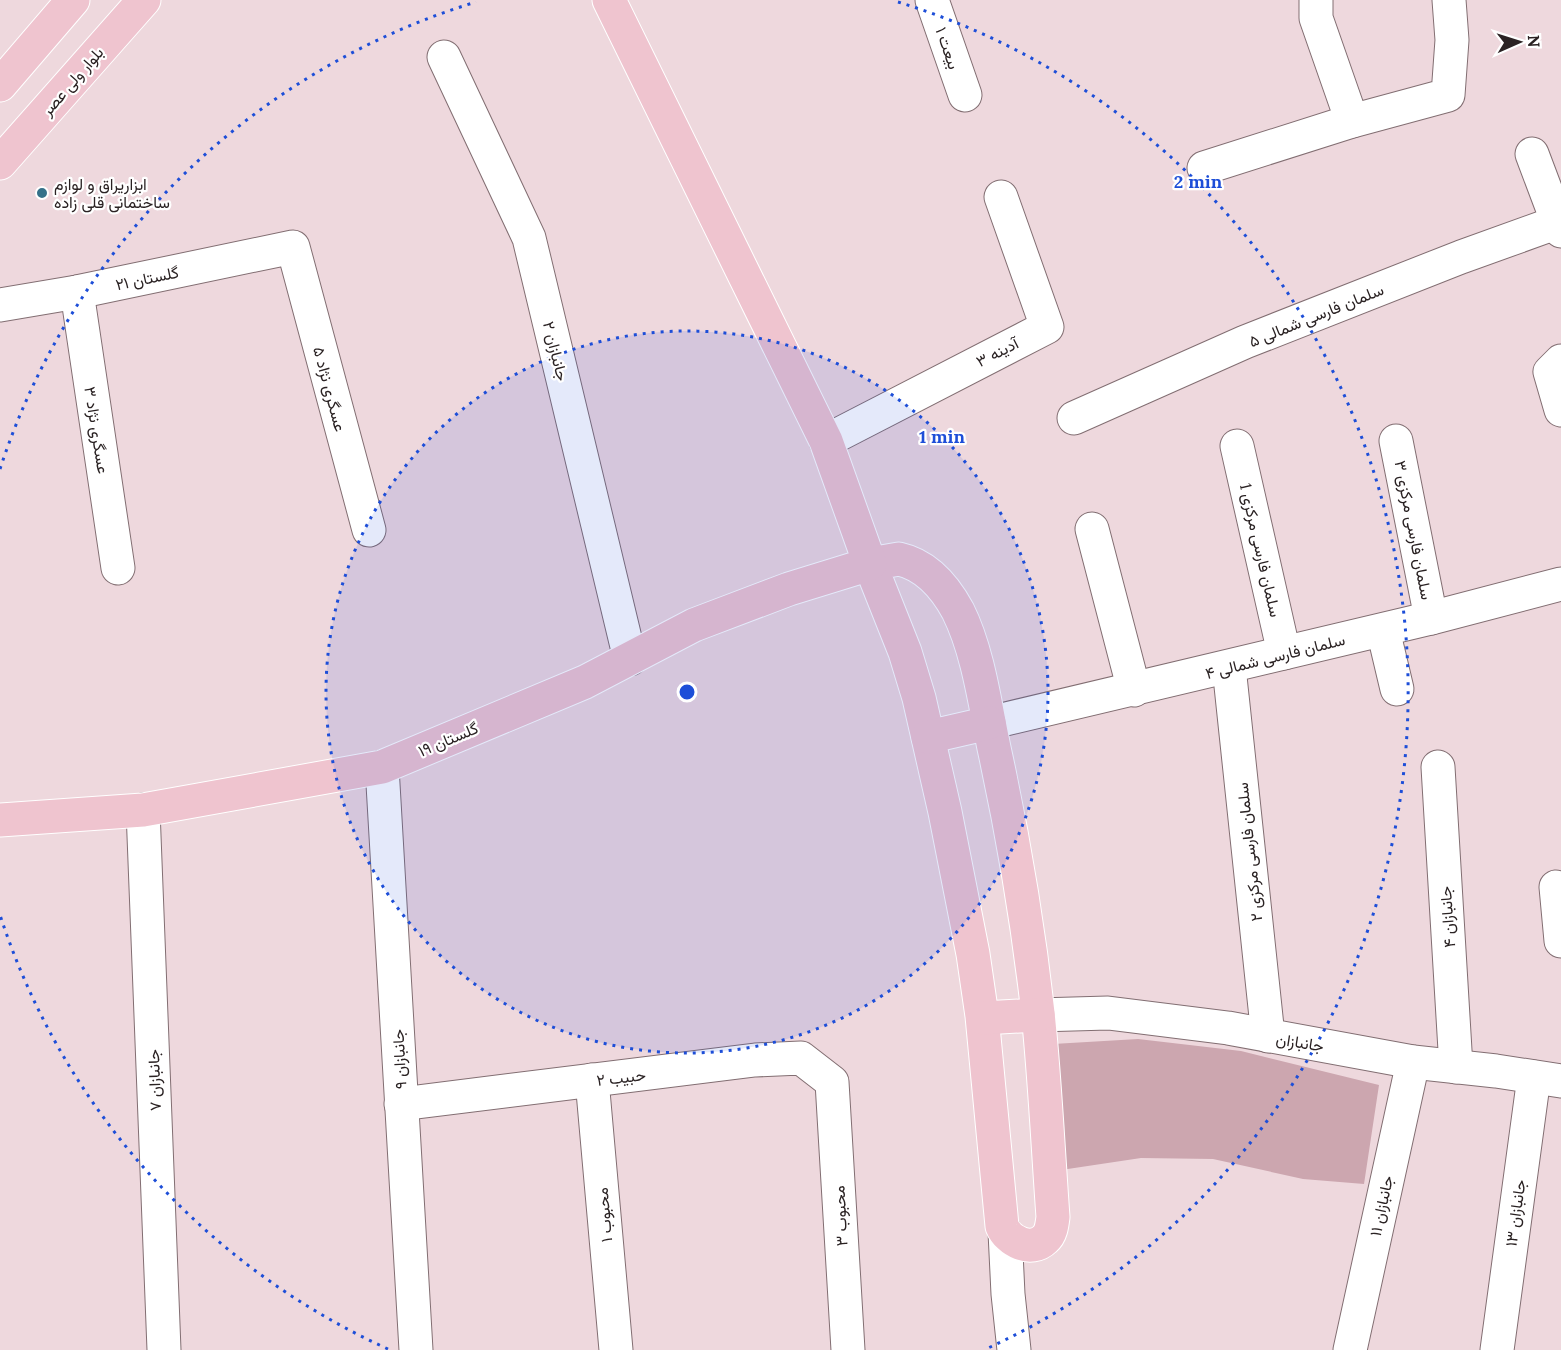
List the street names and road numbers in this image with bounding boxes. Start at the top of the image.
street label: بیعت ۱ [931,24,965,72]
street label: بلوار ولی عصر [36,42,108,121]
street label: گلستان ۲۱ [114,262,180,294]
street label: سلمان فارسی شمالی ۵ [1246,279,1387,352]
street label: جانبازان ۲ [538,319,573,383]
street label: آدینه ۳ [973,332,1023,371]
street label: عسگری نژاد ۵ [308,344,351,434]
street label: عسگری نژاد ۳ [79,385,114,475]
street label: سلمان فارسی مرکزی ۳ [1390,459,1437,602]
street label: سلمان فارسی مرکزی 1 [1235,481,1286,619]
street label: سلمان فارسی شمالی ۴ [1203,629,1347,684]
street label: گلستان ۱۹ [415,717,481,761]
street label: سلمان فارسی مرکزی ۲ [1232,782,1267,922]
street label: جانبازان ۴ [1435,885,1460,948]
street label: جانبازان ۹ [387,1028,412,1090]
street label: جانبازان [1275,1028,1326,1057]
street label: جانبازان ۷ [143,1048,166,1111]
street label: حبیب ۲ [595,1064,647,1090]
street label: جانبازان ۱۱ [1365,1174,1398,1238]
street label: جانبازان ۱۳ [1500,1178,1531,1248]
street label: محبوب ۳ [828,1185,853,1247]
street label: محبوب ۱ [592,1187,617,1243]

